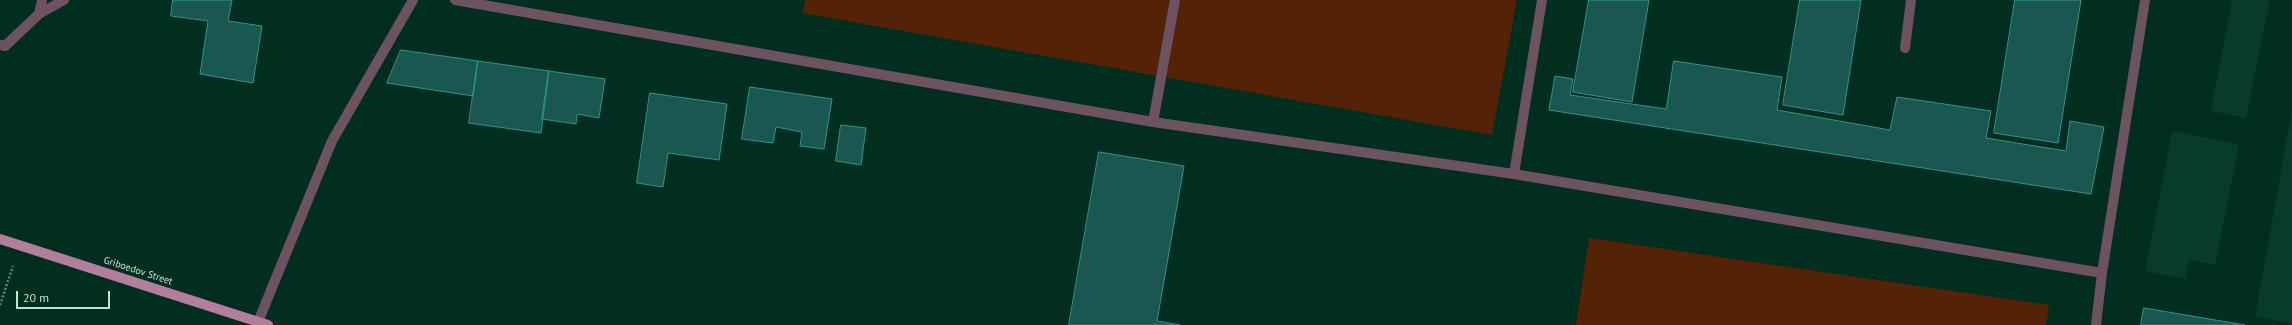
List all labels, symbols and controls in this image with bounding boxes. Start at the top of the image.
street label: Griboedov Street [102,254,174,288]
scale bar [18,283,112,309]
text: 20 m [23,290,49,305]

